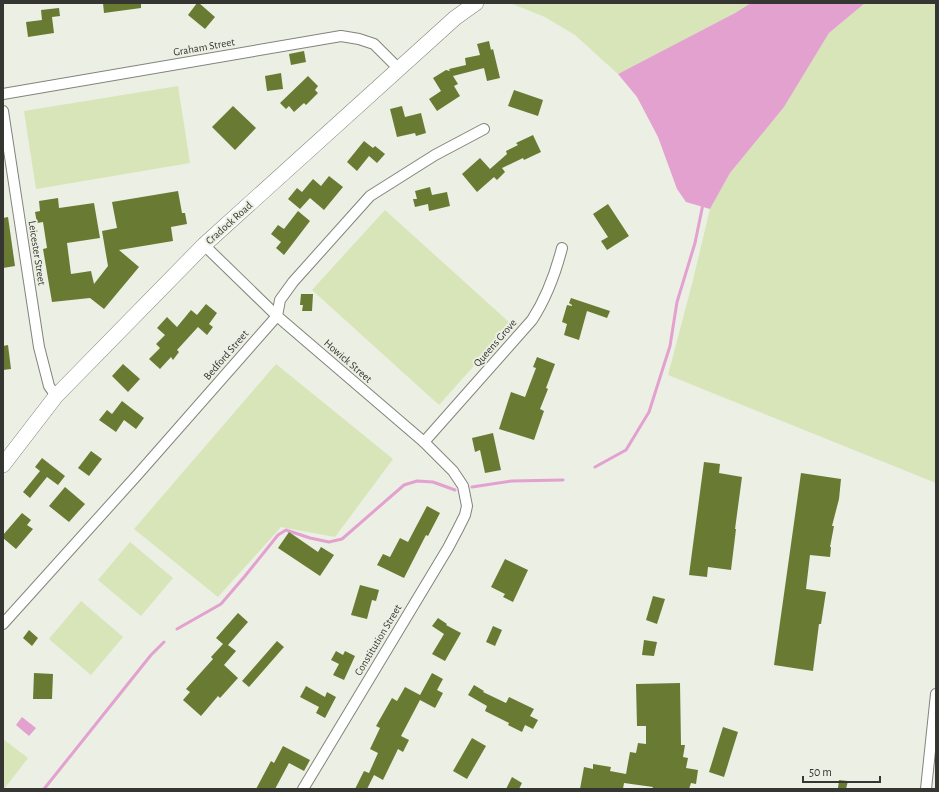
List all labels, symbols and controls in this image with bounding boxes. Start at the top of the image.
street label: Graham Street [172,36,236,58]
street label: Cradock Road [204,199,254,247]
street label: Leicester Street [26,220,48,287]
street label: Queens Grove [471,317,519,369]
street label: Bedford Street [202,328,251,382]
street label: Howick Street [322,337,374,385]
street label: Constitution Street [353,602,404,677]
scale bar [803,758,880,784]
text: 50 m [809,766,832,778]

